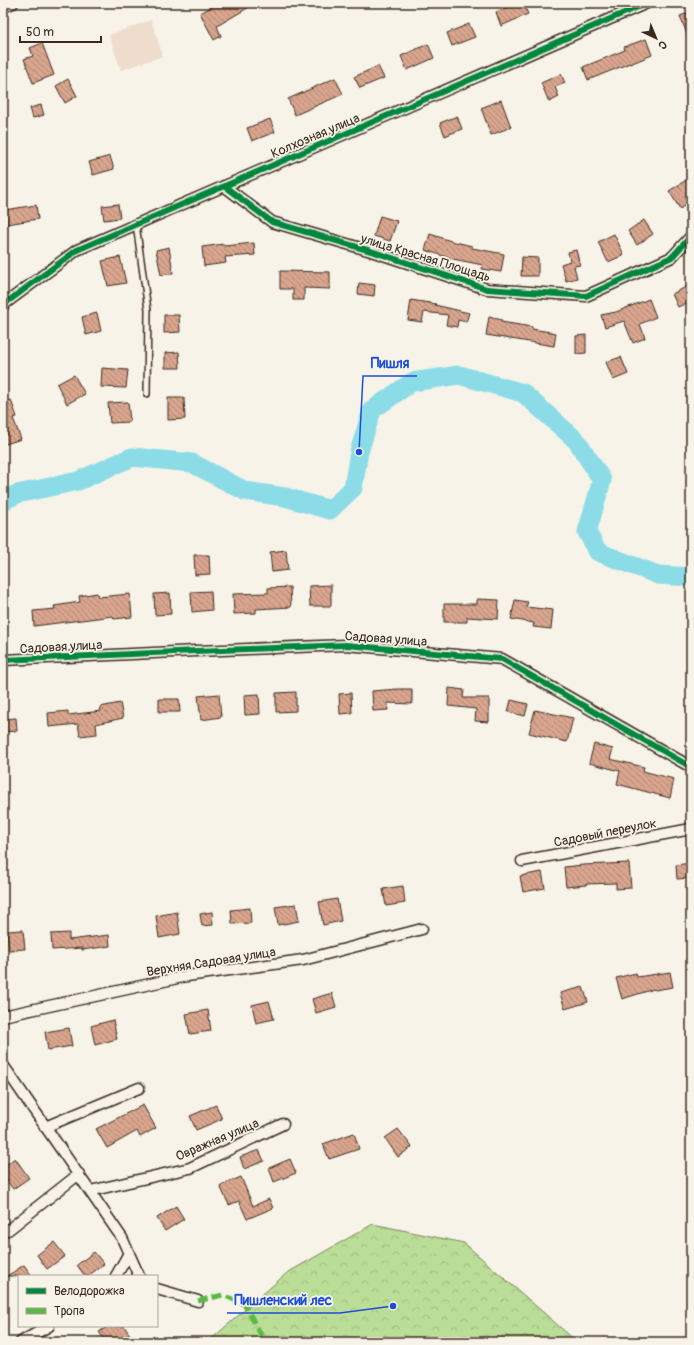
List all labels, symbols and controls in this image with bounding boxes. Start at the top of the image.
scale bar [20,18,101,44]
north arrow [636,18,676,58]
text: 50 m [26,25,54,40]
text: С [655,38,670,52]
street label: Колхозная улица [269,110,362,162]
street label: улица Красная Площадь [358,230,493,285]
callout: Пишля [363,350,417,376]
text: Пишля [371,355,410,372]
street label: Садовая улица [344,628,428,650]
street label: Садовая улица [19,637,103,657]
street label: Садовый переулок [552,815,658,851]
street label: Верхняя Садовая улица [145,944,277,980]
street label: Овражная улица [173,1115,261,1165]
legend [18,1275,158,1327]
text: Велодорожка [54,1284,125,1299]
callout: Пишленский лес [227,1287,340,1313]
text: Пишленский лес [234,1292,332,1309]
text: Тропа [54,1304,85,1319]

